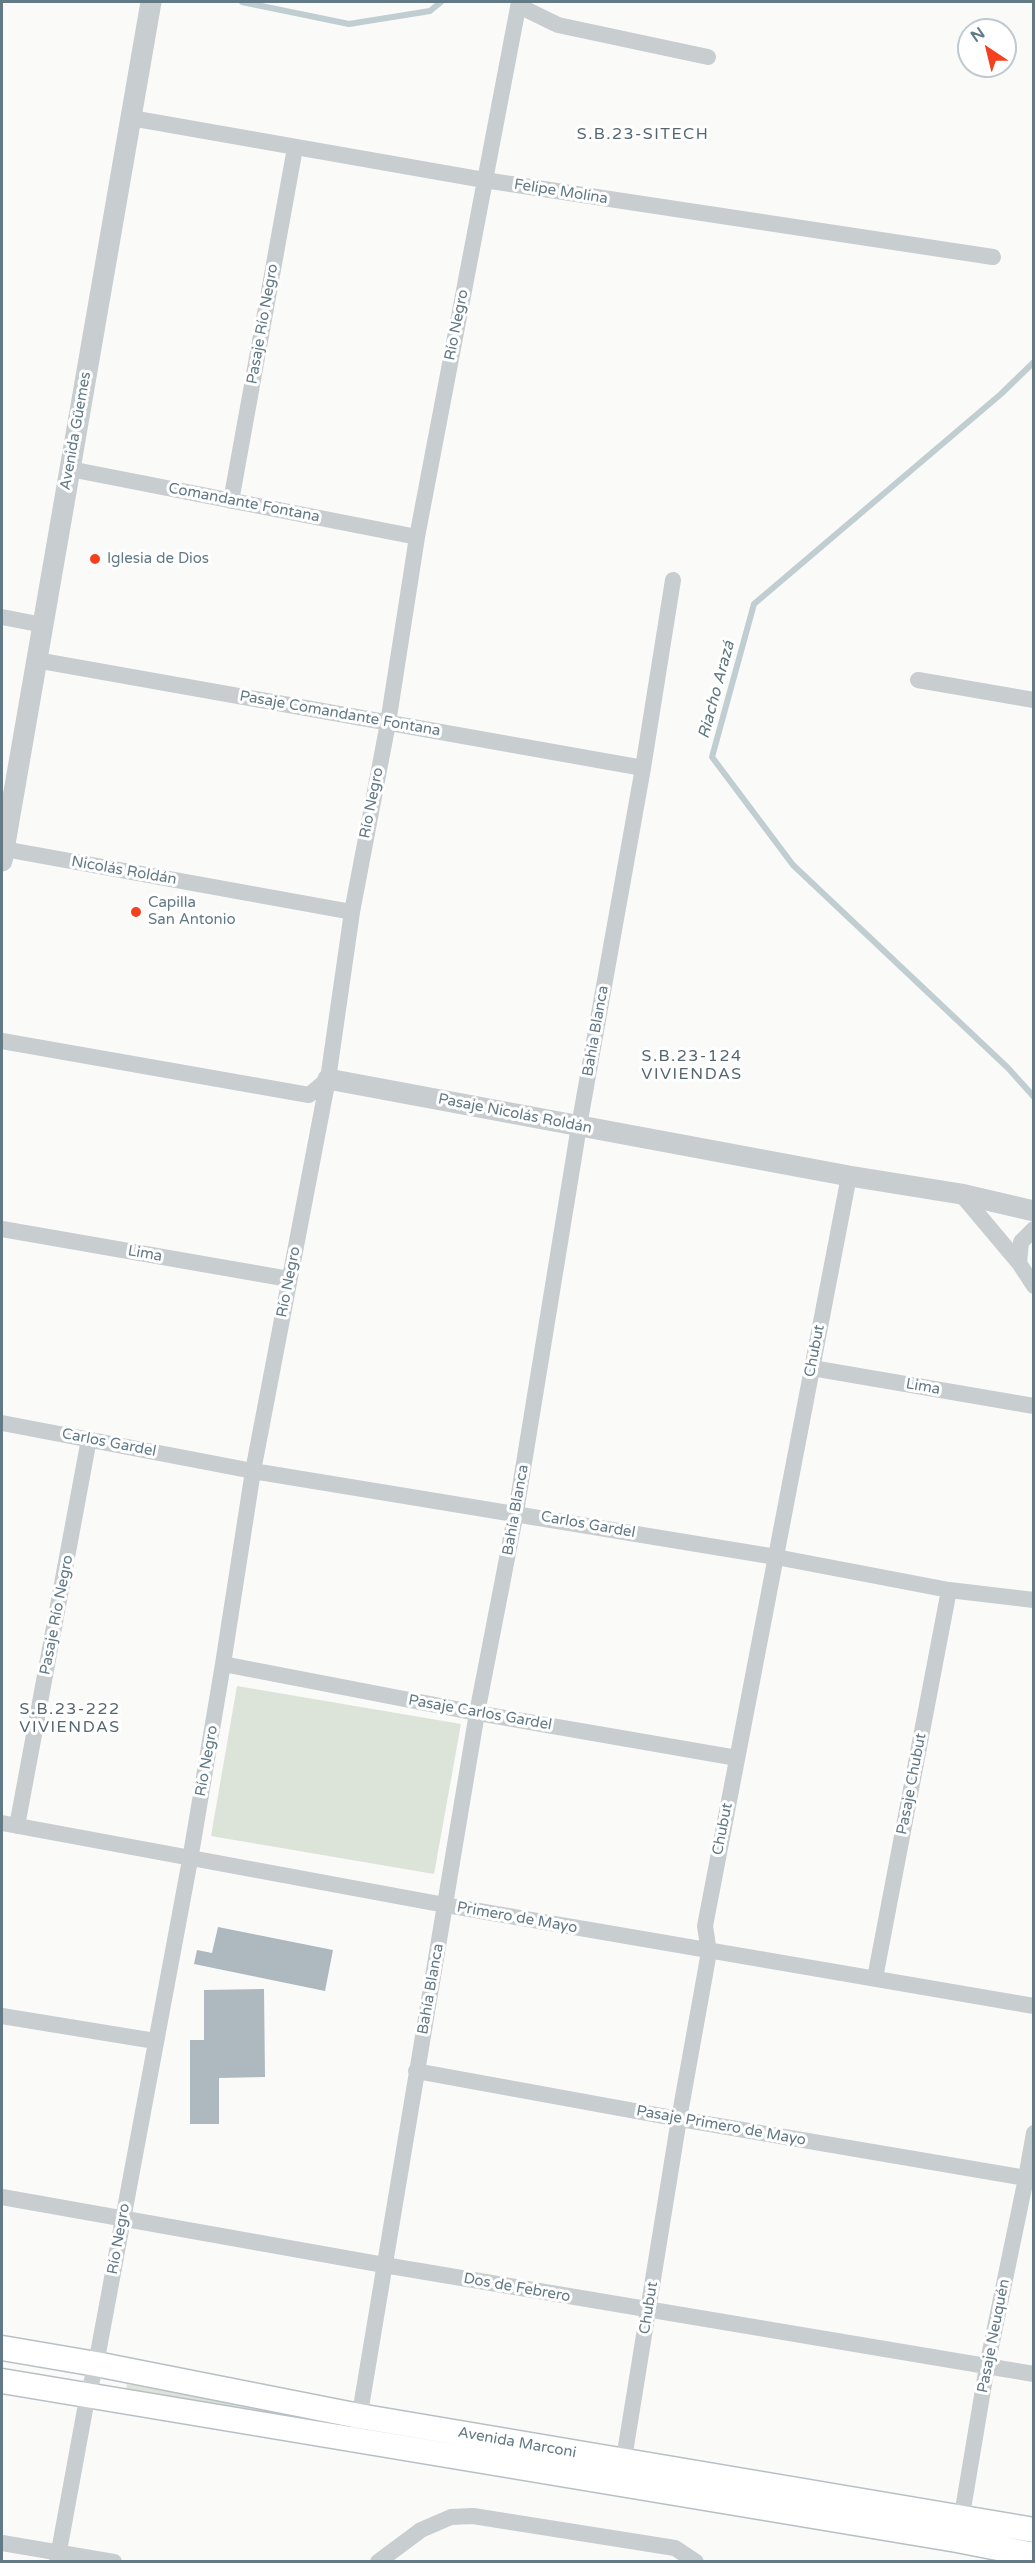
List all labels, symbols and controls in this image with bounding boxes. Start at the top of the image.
north arrow [957,18,1017,78]
text: N [967,23,989,47]
district label: S.B.23-SITECH [577,125,709,145]
street label: Felipe Molina [513,176,609,208]
street label: Pasaje Río Negro [244,262,282,386]
street label: Río Negro [441,288,473,362]
street label: Avenida Güemes [57,370,95,492]
street label: Comandante Fontana [167,479,321,527]
place label: Iglesia de Dios [107,550,209,568]
marker: Iglesia de Dios [88,552,102,566]
water label: Riacho Arazá [695,639,739,741]
street label: Pasaje Comandante Fontana [238,687,442,741]
street label: Río Negro [356,766,388,840]
street label: Nicolás Roldán [70,853,178,889]
place label: Capilla San Antonio [148,894,235,929]
marker: Capilla San Antonio [129,905,143,919]
street label: Bahía Blanca [579,984,613,1078]
district label: S.B.23-124 VIVIENDAS [641,1047,743,1085]
street label: Pasaje Nicolás Roldán [436,1090,594,1138]
street label: Lima [126,1242,164,1266]
street label: Río Negro [273,1245,305,1319]
street label: Chubut [801,1323,829,1379]
street label: Lima [904,1375,942,1399]
street label: Carlos Gardel [60,1425,158,1461]
street label: Bahía Blanca [499,1463,533,1557]
street label: Carlos Gardel [539,1508,637,1542]
street label: Pasaje Río Negro [37,1553,77,1677]
street label: Pasaje Carlos Gardel [407,1692,553,1734]
district label: S.B.23-222 VIVIENDAS [19,1700,121,1738]
street label: Río Negro [192,1724,222,1798]
street label: Pasaje Chubut [893,1732,931,1836]
street label: Chubut [709,1801,737,1857]
street label: Primero de Mayo [455,1899,579,1937]
street label: Bahía Blanca [414,1942,448,2036]
street label: Pasaje Primero de Mayo [635,2102,807,2150]
street label: Río Negro [104,2202,134,2276]
street label: Dos de Febrero [462,2270,572,2306]
street label: Pasaje Neuquén [974,2278,1014,2394]
street label: Chubut [636,2280,662,2336]
street label: Avenida Marconi [456,2424,578,2462]

